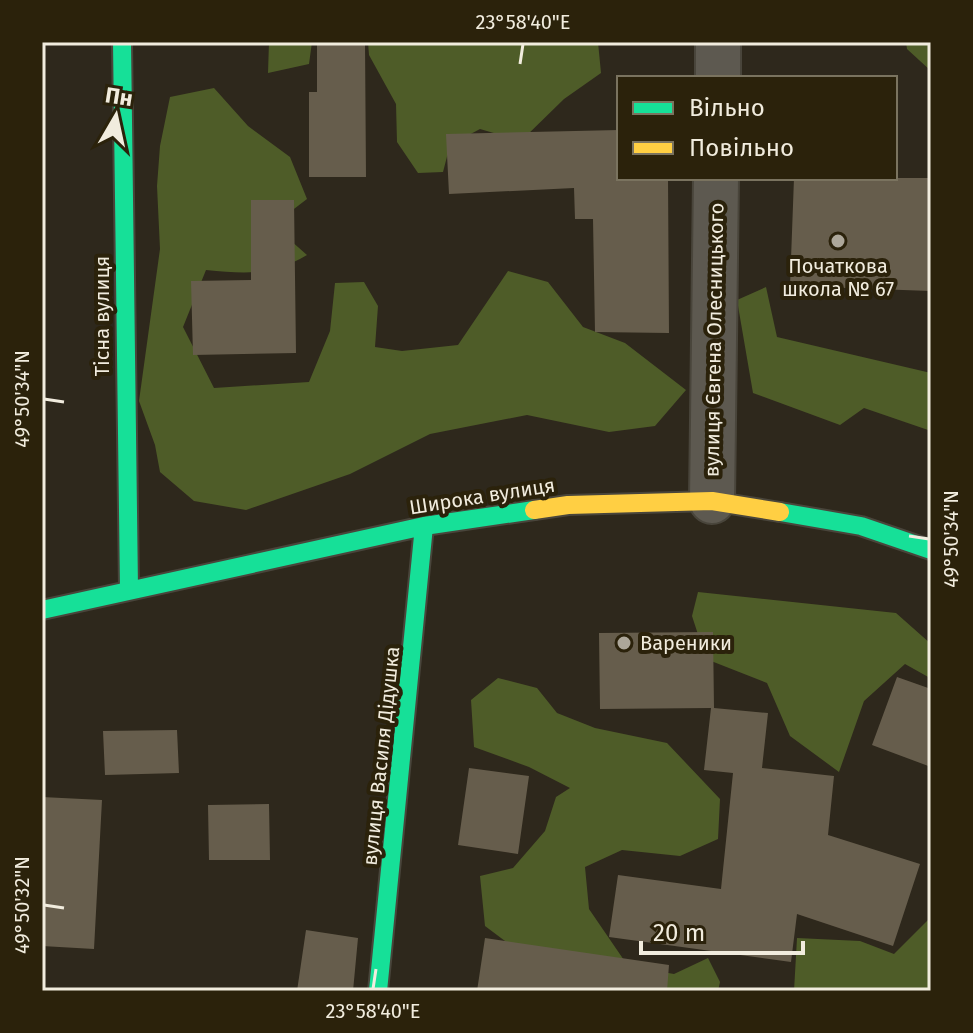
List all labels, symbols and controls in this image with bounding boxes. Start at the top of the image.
text: 23°58'40"E [476,10,570,34]
north arrow [76,76,156,156]
legend [617,76,897,180]
text: Пн [103,81,135,112]
text: Вільно [689,94,765,122]
text: Повільно [689,134,794,162]
street label: вулиця Євгена Олесницького [700,203,728,477]
marker: Початкова школа № 67 [829,232,847,250]
place label: Початкова школа № 67 [782,254,894,301]
street label: Тісна вулиця [90,256,114,376]
text: 49°50'34"N [10,350,34,448]
street label: Широка вулиця [407,473,557,519]
text: 49°50'34"N [939,490,963,588]
place label: Вареники [640,631,732,655]
marker: Вареники [615,634,633,652]
street label: вулиця Василя Дідушка [358,645,404,867]
text: 49°50'32"N [10,856,34,954]
scale bar [641,905,803,955]
text: 20 m [653,919,705,947]
text: 23°58'40"E [326,999,420,1023]

